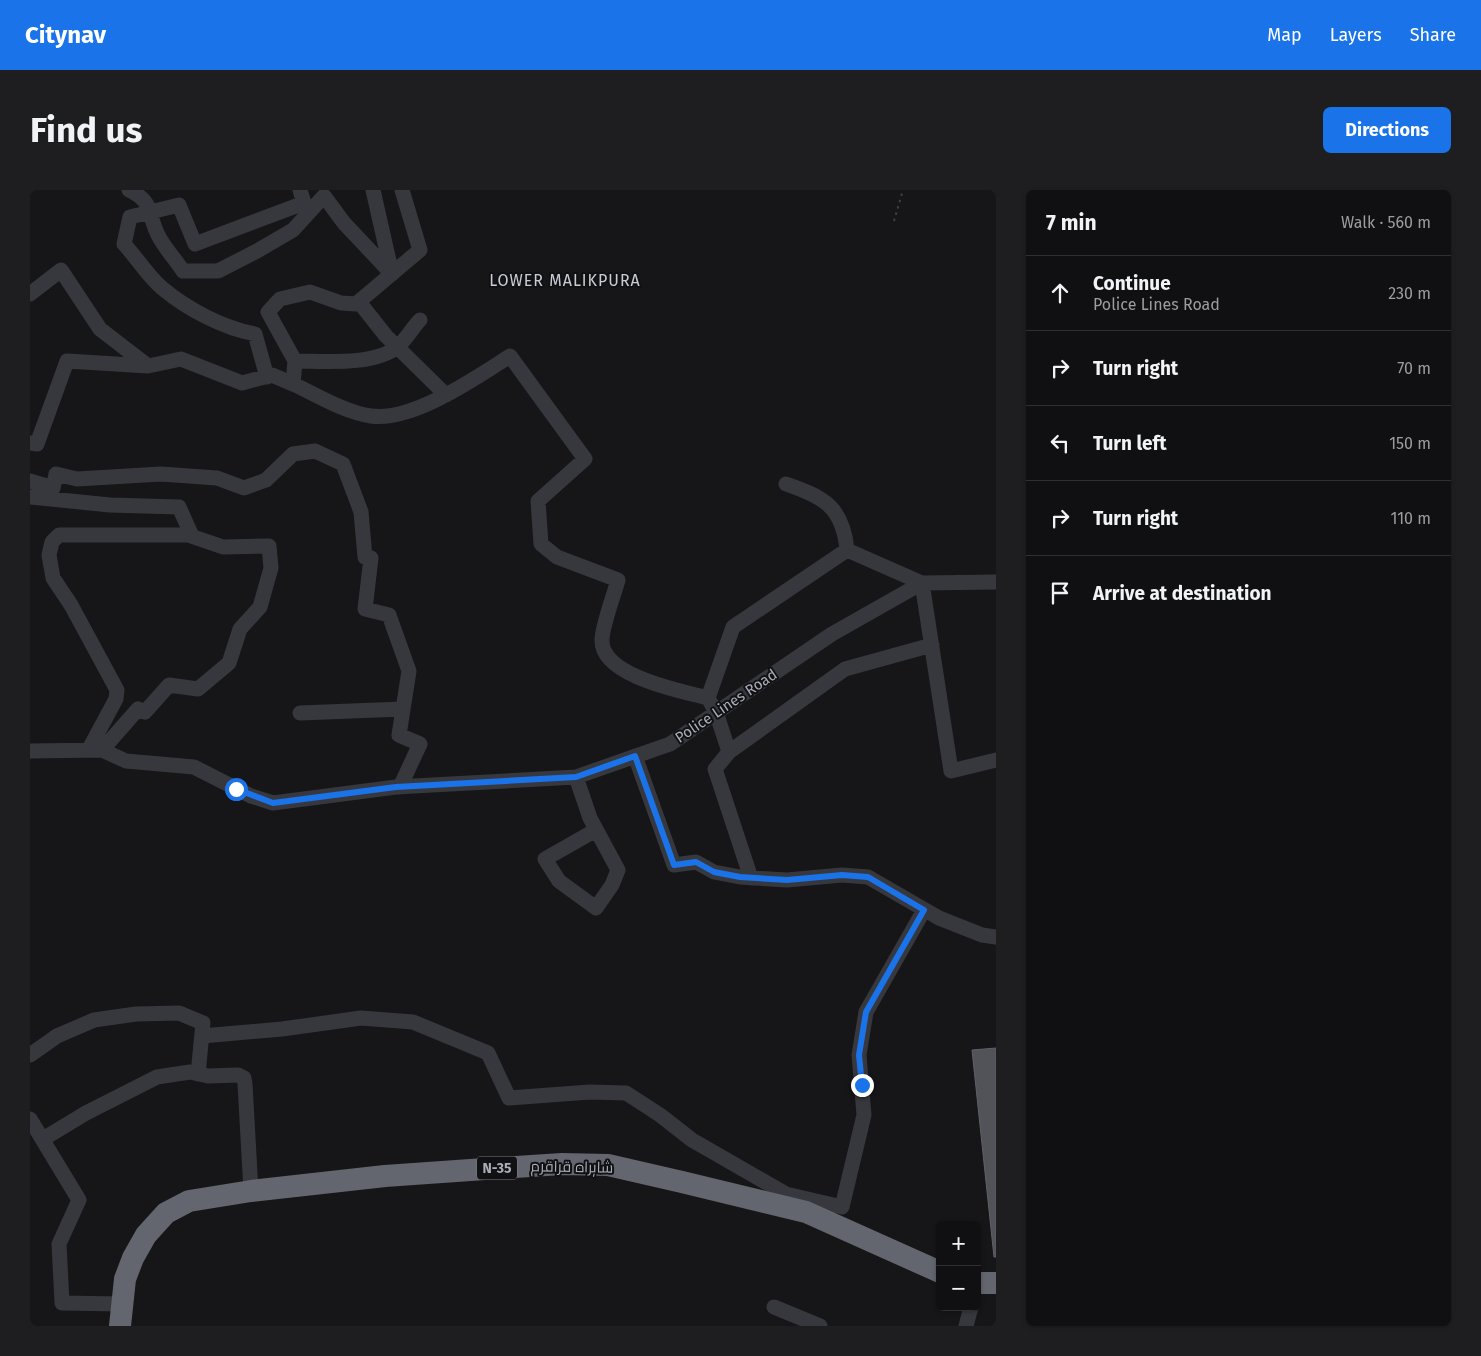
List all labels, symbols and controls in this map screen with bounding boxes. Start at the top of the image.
text: Citynav [25,21,106,49]
text: Map [1267,24,1302,46]
text: Layers [1330,24,1382,46]
text: Share [1410,24,1456,46]
button: Directions [1323,107,1451,153]
text: Find us [30,109,142,151]
text: 7 min [1046,210,1097,236]
text: Walk · 560 m [1341,213,1431,232]
district label: LOWER MALIKPURA [489,271,641,290]
text: Continue [1093,272,1171,295]
icon: ahead [1046,279,1074,307]
text: 230 m [1388,284,1431,303]
text: Police Lines Road [1093,295,1220,314]
icon: right [1046,354,1074,382]
text: Turn right [1093,357,1178,380]
text: 70 m [1397,359,1431,378]
icon: left [1046,429,1074,457]
text: Turn left [1093,432,1167,455]
text: 150 m [1389,434,1431,453]
icon: right [1046,504,1074,532]
text: Turn right [1093,507,1178,530]
text: 110 m [1390,509,1431,528]
icon: arrive [1046,579,1074,607]
text: Arrive at destination [1093,582,1272,605]
street label: Police Lines Road [672,665,780,747]
route start [225,778,248,801]
route end [851,1074,874,1097]
road number: N-35 [477,1156,517,1180]
street label: شاہراہ قراقرم [530,1157,614,1178]
map controls [936,1221,981,1311]
button: + [936,1221,981,1266]
button: − [936,1266,981,1311]

